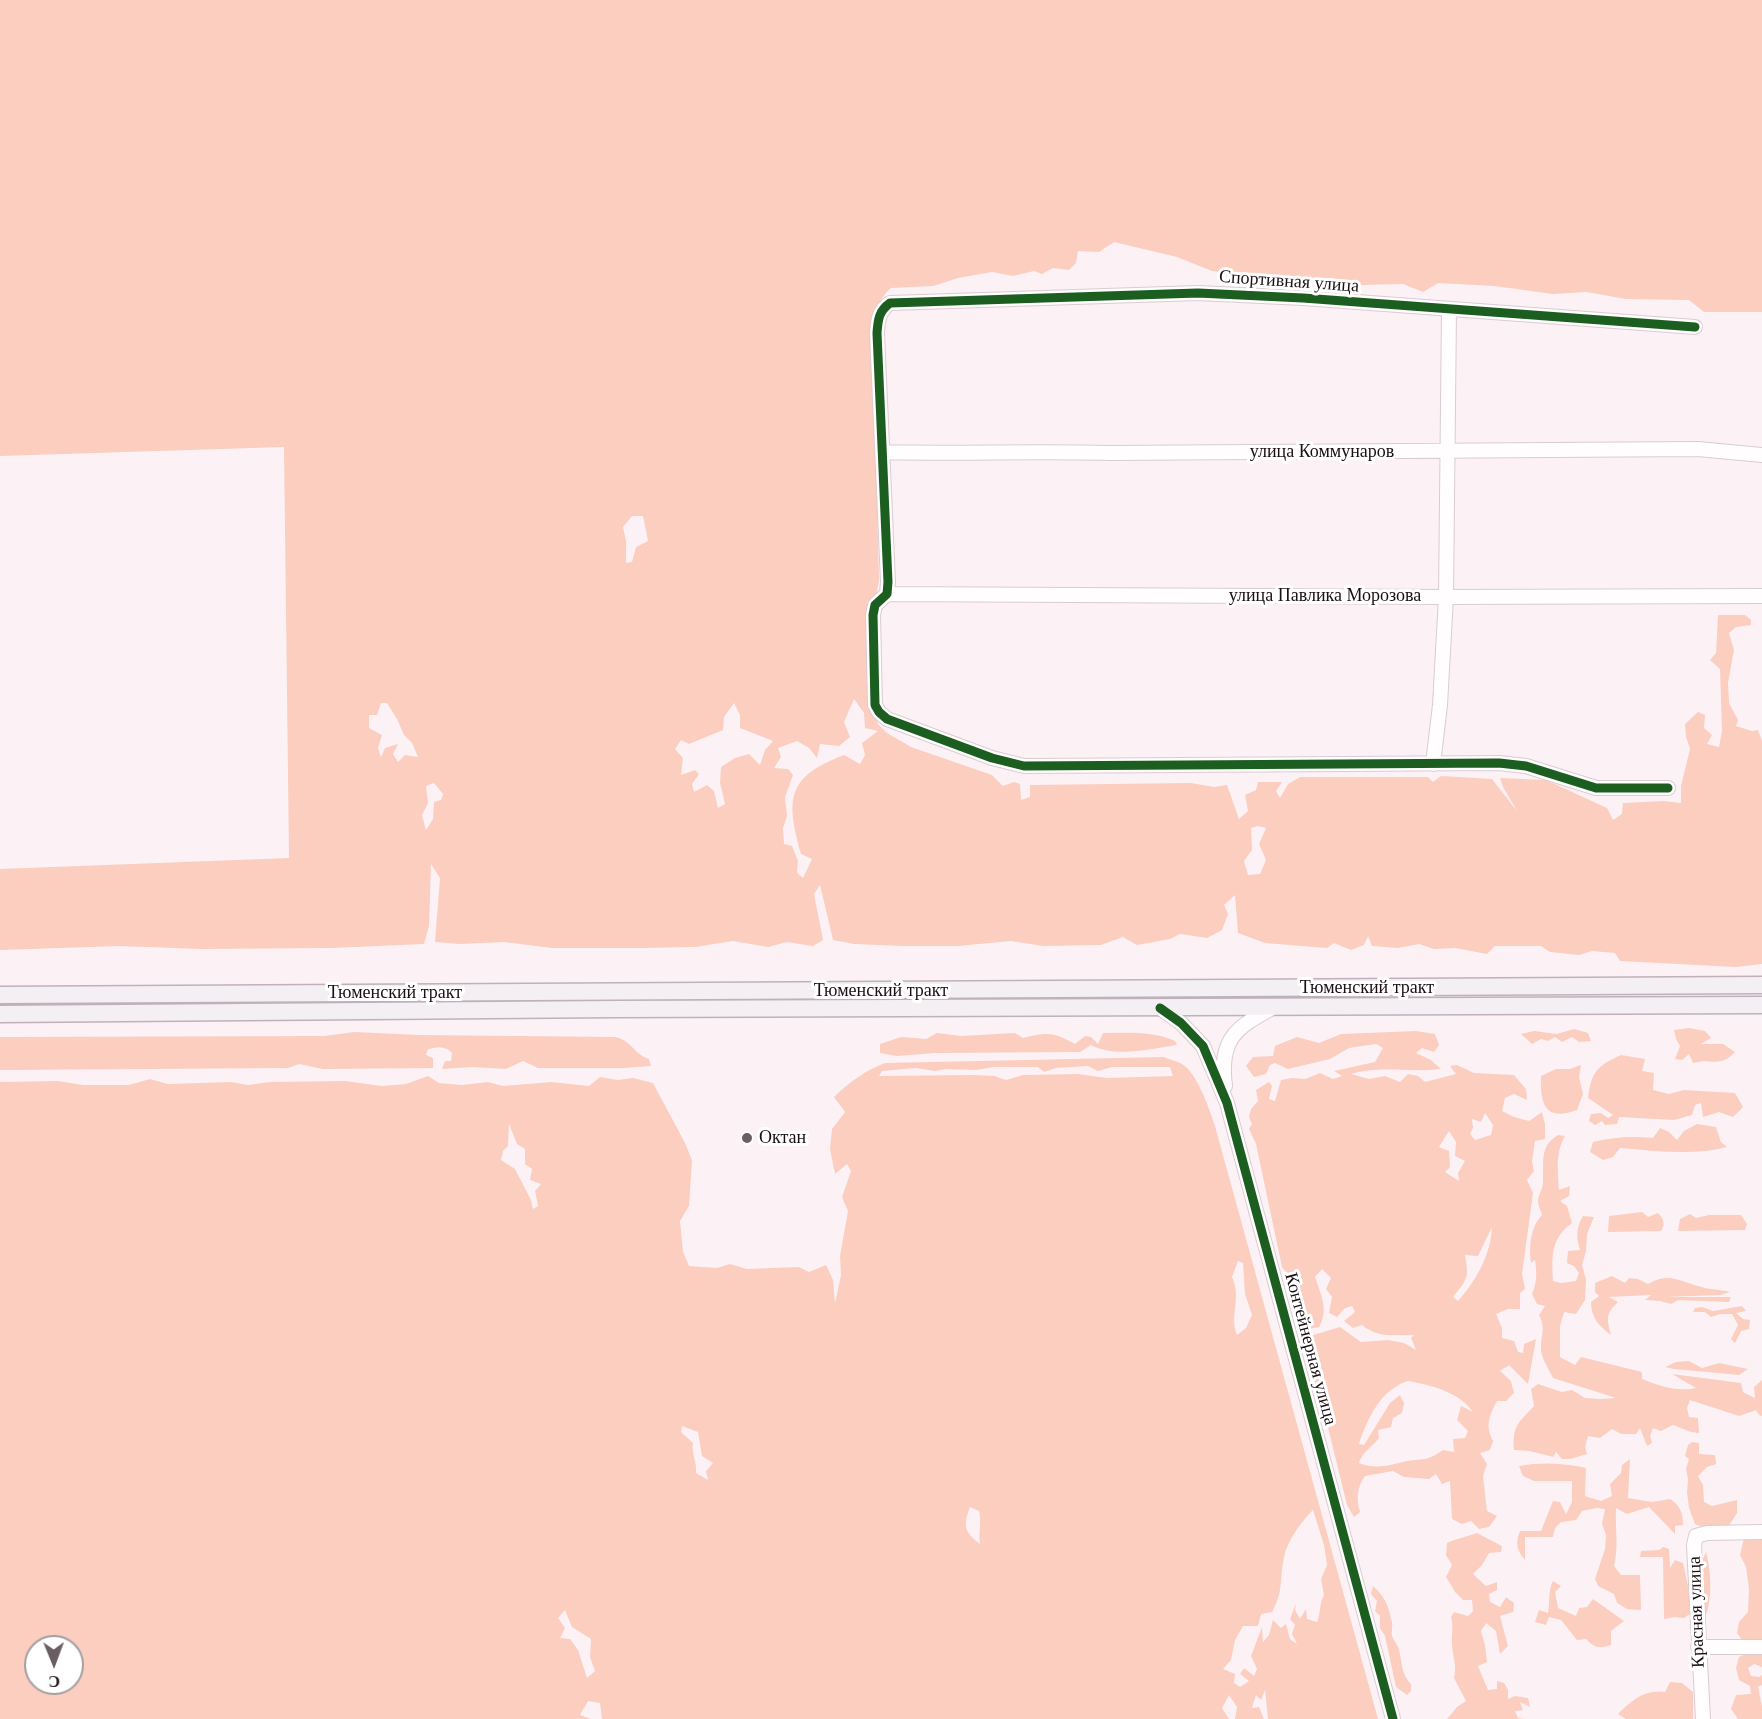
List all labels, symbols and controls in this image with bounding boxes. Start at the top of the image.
street label: Спортивная улица [1218,266,1360,298]
street label: улица Коммунаров [1250,441,1394,463]
street label: улица Павлика Морозова [1229,585,1421,607]
street label: Тюменский тракт [1300,977,1434,999]
street label: Тюменский тракт [814,980,948,1002]
street label: Тюменский тракт [328,982,462,1004]
place label: Октан [759,1127,806,1149]
marker: Октан [740,1131,754,1145]
street label: Контейнерная улица [1279,1271,1341,1427]
street label: Красная улица [1684,1556,1710,1668]
north arrow [24,1635,84,1695]
text: С [48,1673,60,1690]

